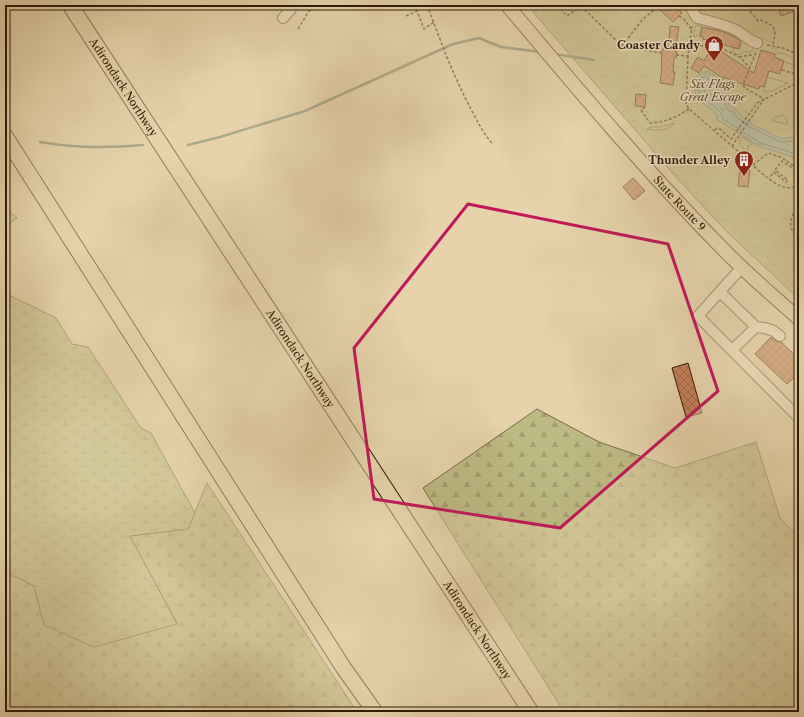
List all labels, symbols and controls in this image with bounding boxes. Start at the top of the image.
street label: Adirondack Northway [86,34,161,140]
shop icon: Coaster Candy [703,34,725,62]
place label: Coaster Candy [617,38,700,52]
park label: Six Flags Great Escape [680,77,747,104]
building icon: Thunder Alley [733,149,755,177]
place label: Thunder Alley [648,153,730,167]
street label: State Route 9 [650,173,709,234]
street label: Adirondack Northway [263,306,338,411]
street label: Adirondack Northway [440,577,515,682]

